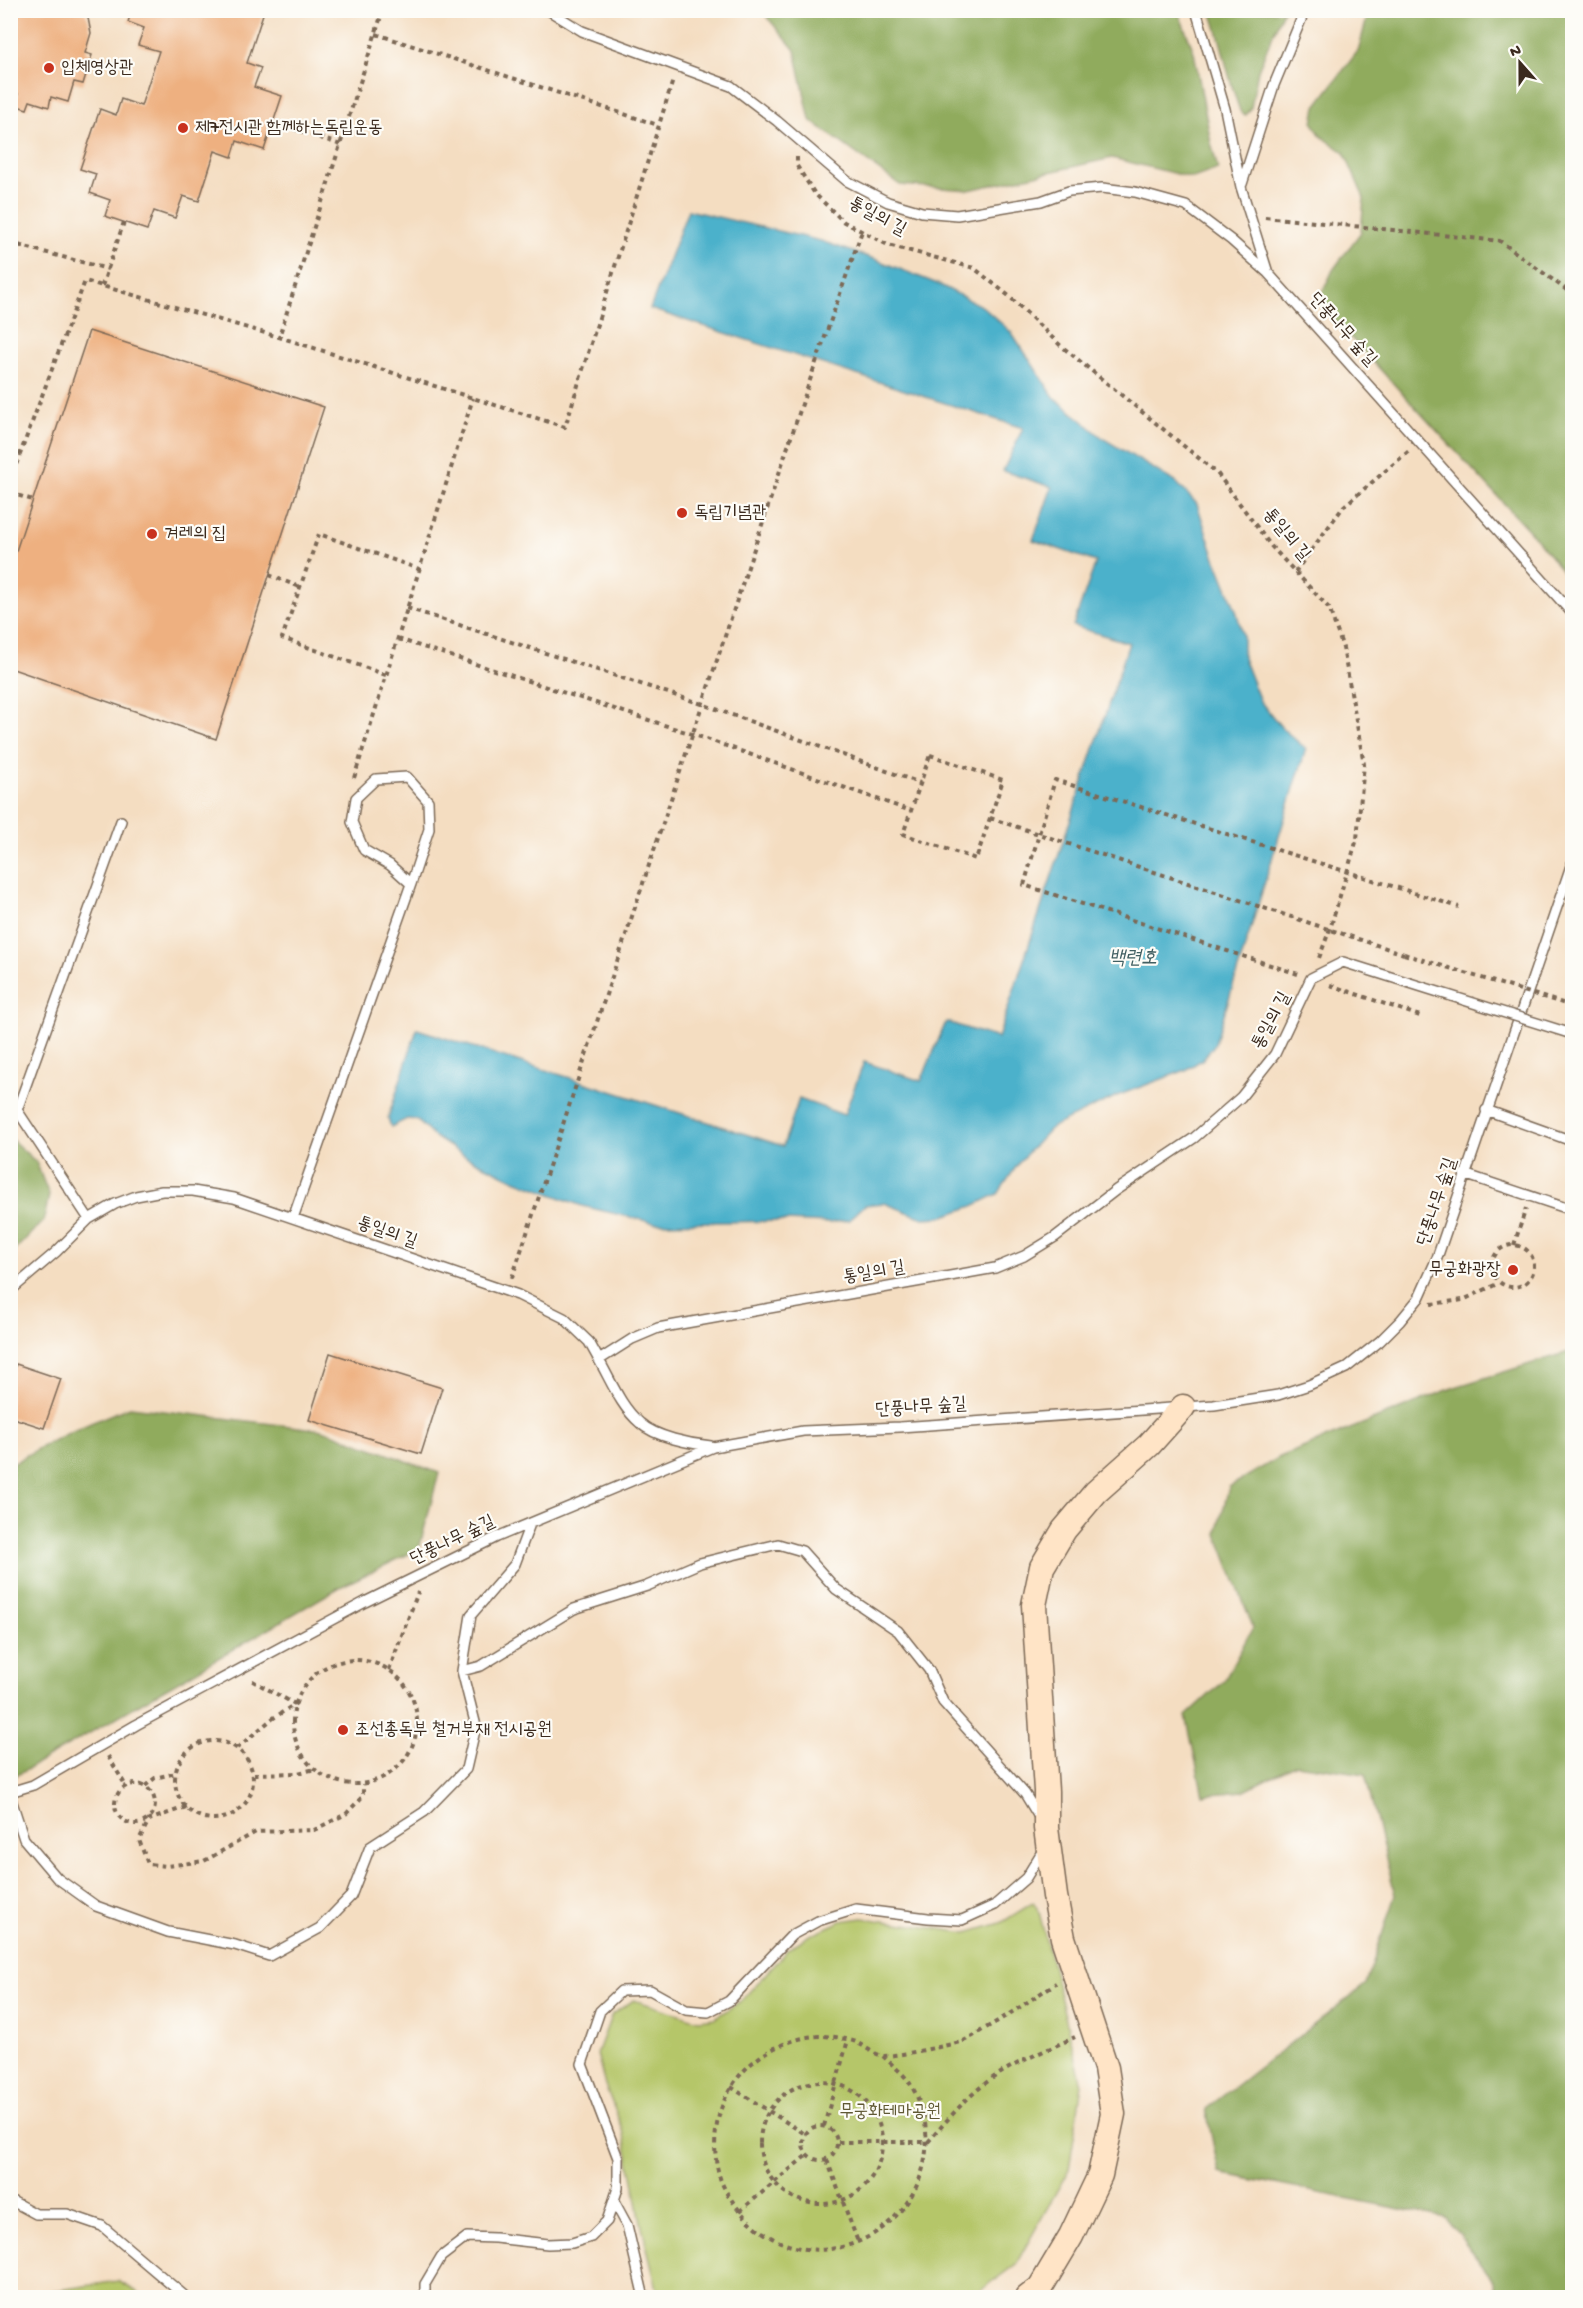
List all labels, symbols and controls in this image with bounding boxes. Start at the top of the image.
north arrow [1490,33,1550,93]
text: N [1508,41,1525,63]
place label: 입체영상관 [61,58,133,79]
marker: 입체영상관 [42,61,56,75]
place label: 제7전시관 함께하는독립운동 [195,118,382,139]
marker: 제7전시관 함께하는독립운동 [176,121,190,135]
street label: 통일의 길 [845,193,910,241]
street label: 단풍나무 숲길 [1304,289,1381,371]
place label: 독립기념관 [694,503,766,524]
street label: 통일의 길 [1258,504,1314,566]
marker: 독립기념관 [675,506,689,520]
place label: 겨레의 집 [164,524,226,545]
marker: 겨레의 집 [145,527,159,541]
water label: 백련호 [1109,948,1157,971]
street label: 통일의 길 [1248,988,1296,1053]
street label: 단풍나무 숲길 [1414,1155,1462,1249]
street label: 통일의 길 [354,1213,420,1253]
street label: 통일의 길 [842,1257,907,1289]
place label: 무궁화광장 [1429,1260,1501,1281]
marker: 무궁화광장 [1506,1263,1520,1277]
street label: 단풍나무 숲길 [875,1394,968,1422]
street label: 단풍나무 숲길 [407,1511,499,1570]
place label: 조선총독부 철거부재 전시공원 [355,1720,552,1741]
marker: 조선총독부 철거부재 전시공원 [336,1723,350,1737]
park label: 무궁화테마공원 [839,2102,941,2123]

